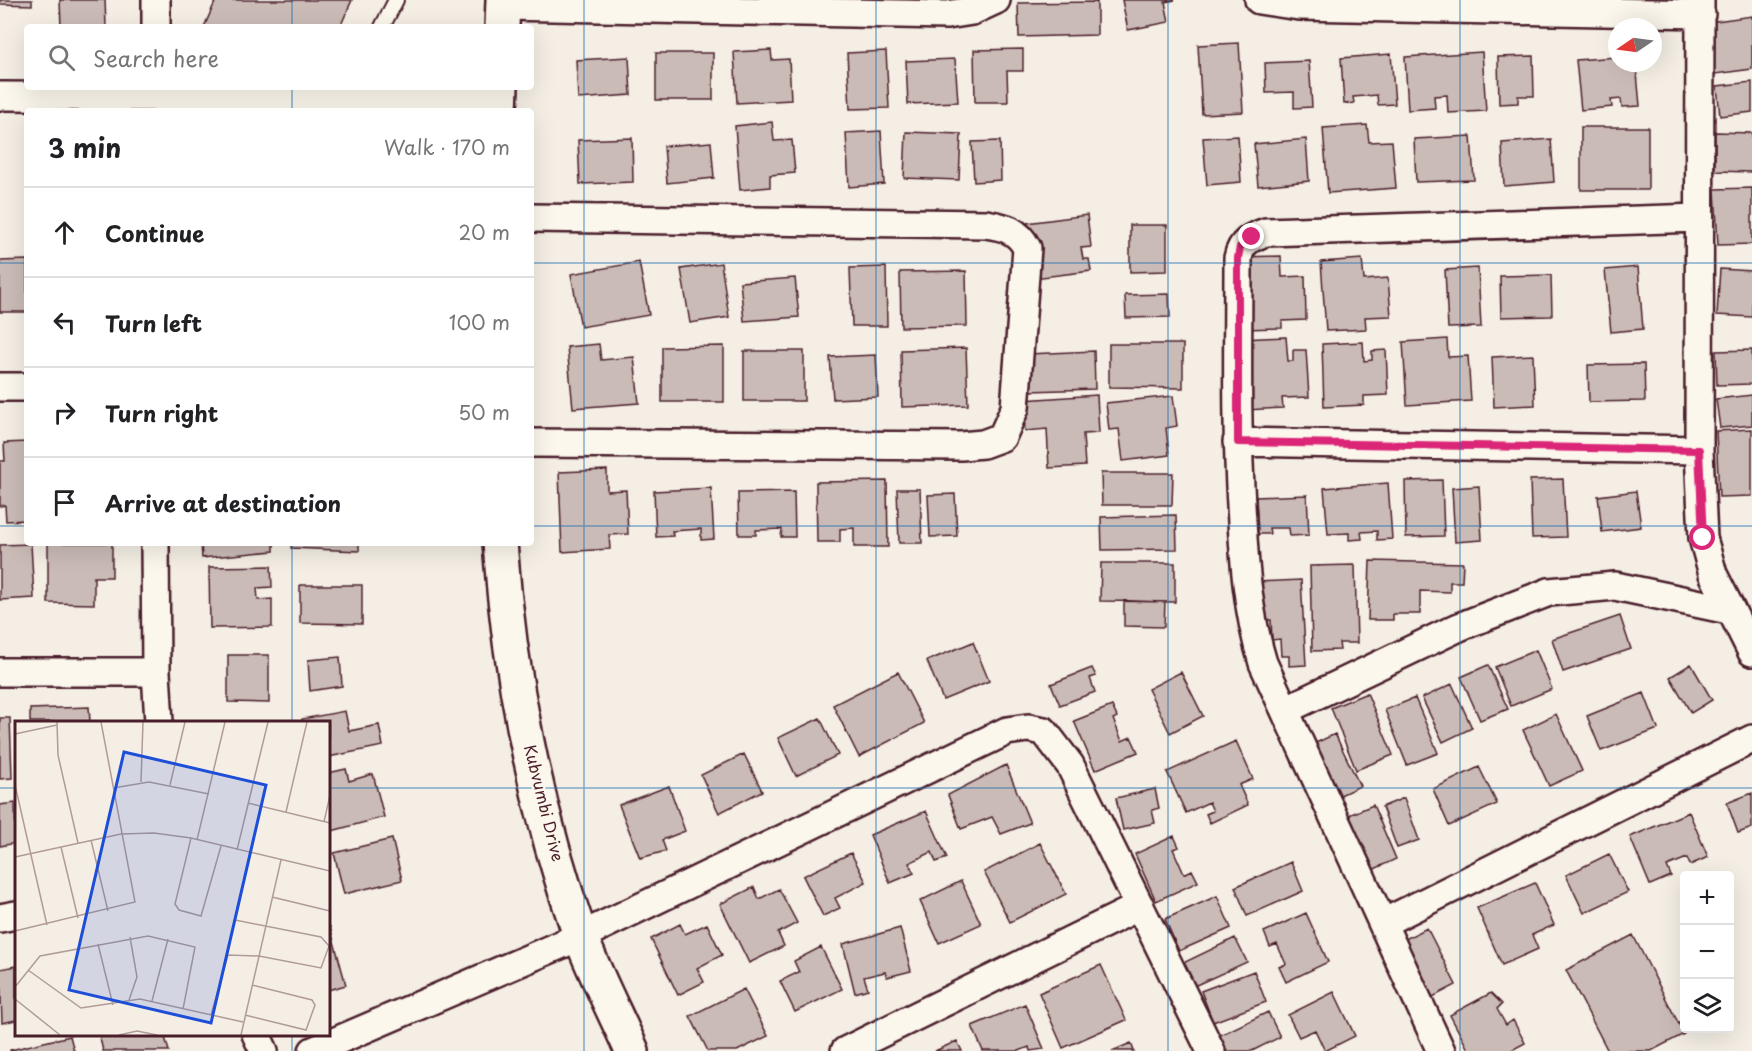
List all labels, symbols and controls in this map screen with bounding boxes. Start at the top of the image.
north arrow [1608,18,1662,72]
search box [24,24,534,90]
icon: search [45,41,78,74]
text: Search here [93,41,219,74]
text: 3 min [48,128,121,167]
text: Walk · 170 m [384,132,510,162]
icon: ahead [48,216,81,249]
text: Continue [105,216,204,249]
text: 20 m [458,217,510,247]
route end [1238,223,1264,249]
icon: left [48,306,81,339]
text: Turn left [105,306,202,339]
text: 100 m [449,307,510,337]
icon: right [48,396,81,429]
text: Turn right [105,396,218,429]
text: 50 m [458,397,510,427]
icon: arrive [48,486,81,519]
text: Arrive at destination [105,486,341,519]
route start [1689,524,1715,550]
inset map [15,721,330,1036]
street label: Kubvumbi Drive [519,742,571,864]
map controls [1680,871,1734,1033]
button: + [1680,871,1734,925]
button: − [1680,925,1734,979]
button: layers [1680,979,1734,1033]

